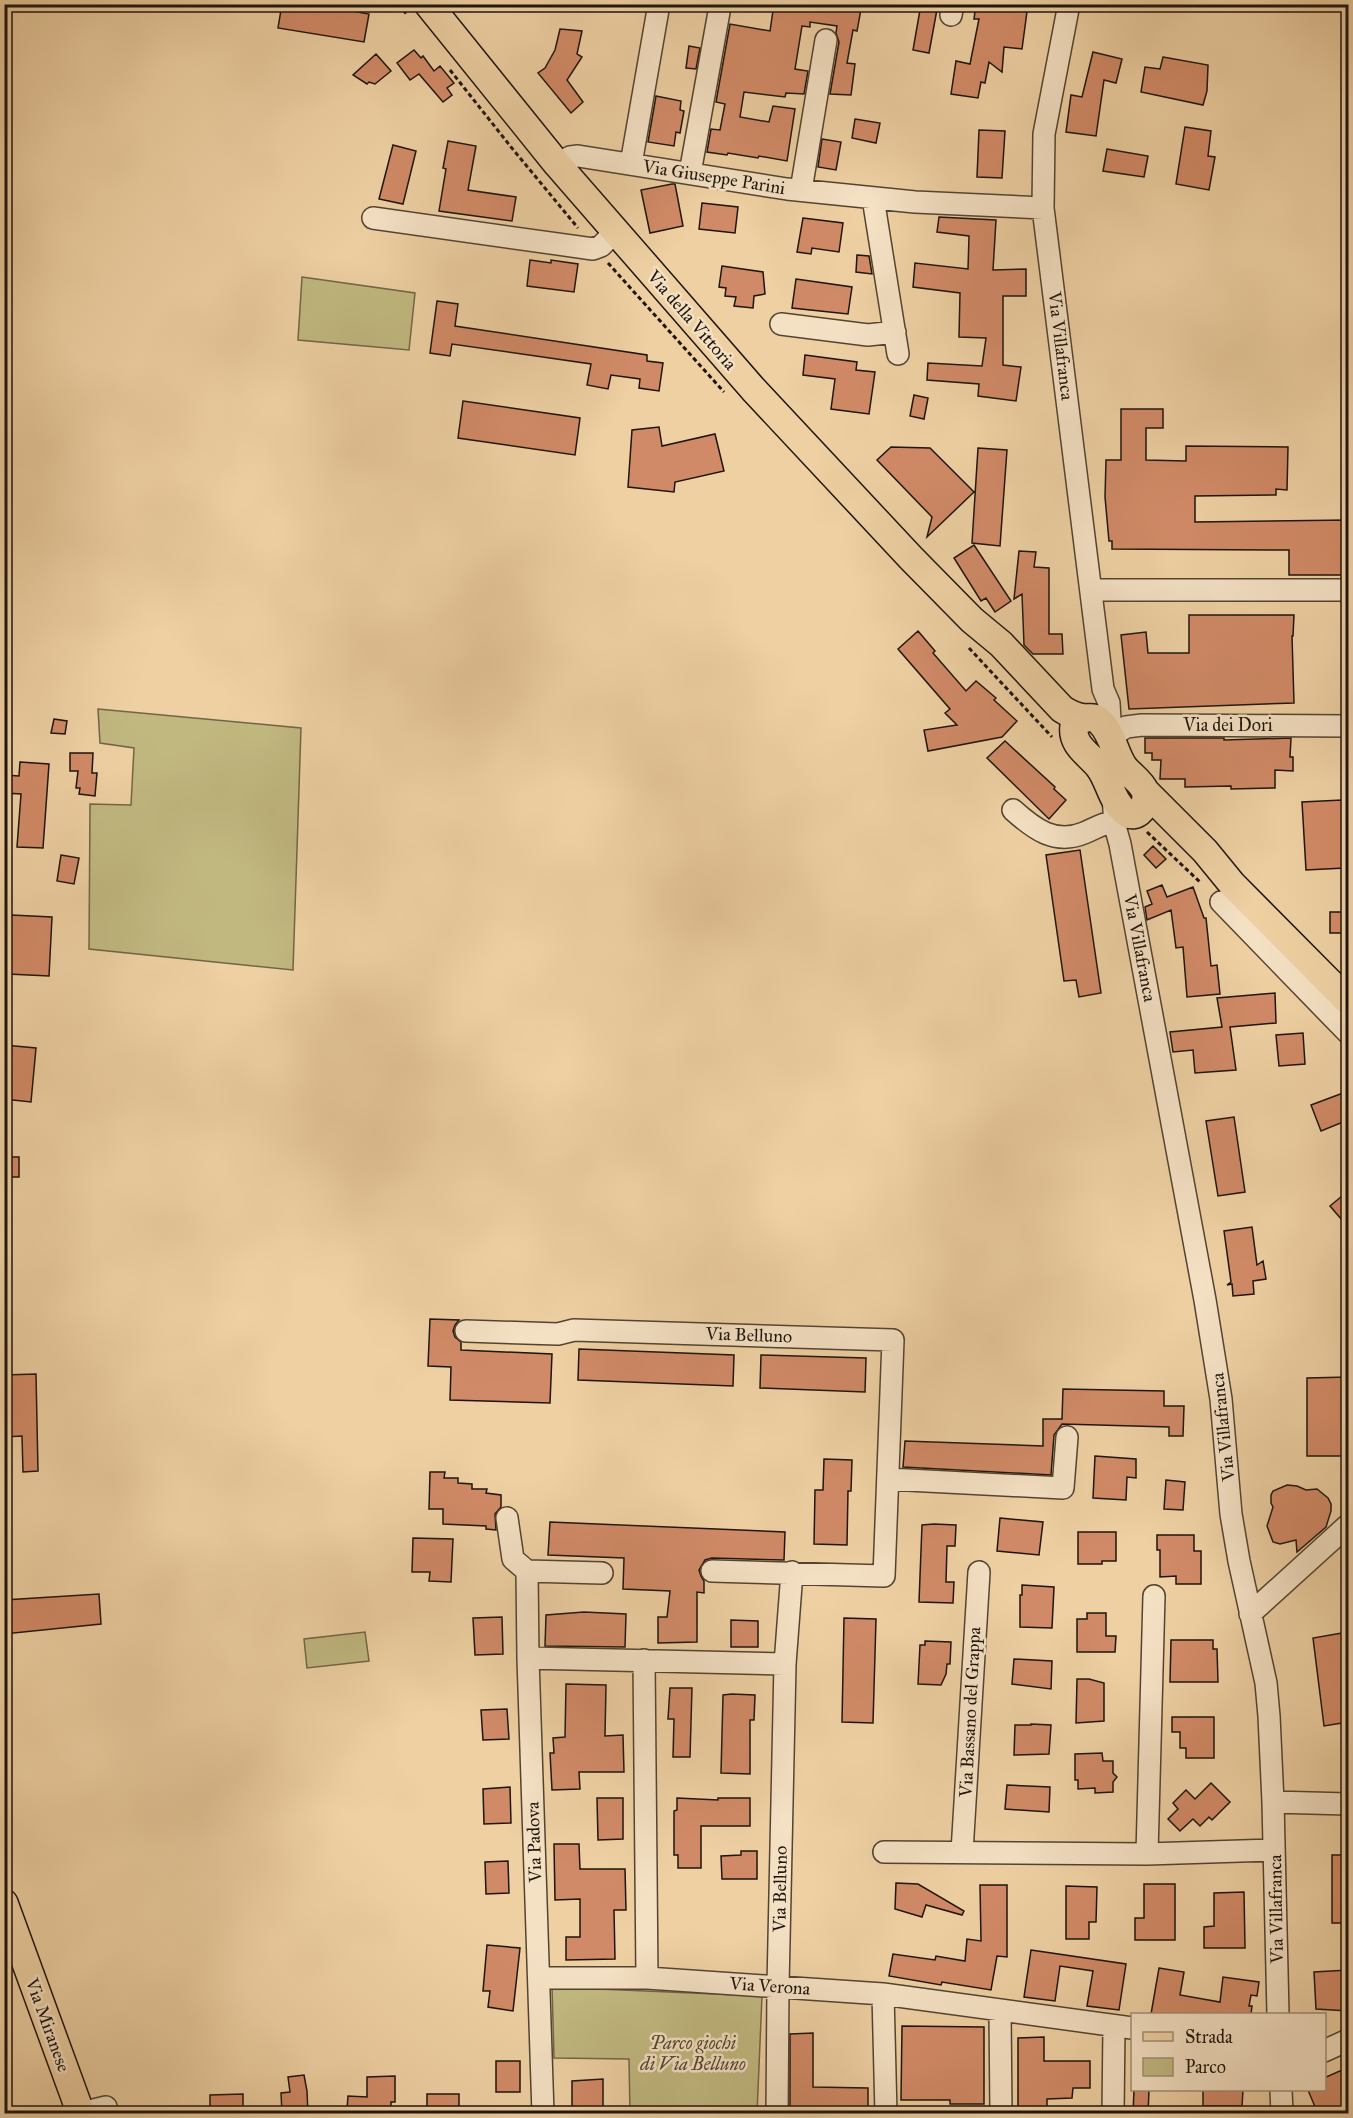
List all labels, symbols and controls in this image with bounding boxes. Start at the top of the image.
street label: Via Giuseppe Parini [640,155,787,199]
street label: Via della Vittoria [642,265,742,375]
street label: Via Villafranca [1043,290,1079,402]
street label: Via dei Dori [1182,714,1273,736]
street label: Via Villafranca [1119,891,1161,1004]
street label: Via Belluno [704,1322,793,1348]
street label: Via Villafranca [1206,1371,1240,1483]
street label: Via Bassano del Grappa [955,1626,985,1799]
street label: Via Padova [522,1801,546,1884]
street label: Via Belluno [768,1846,792,1933]
street label: Via Villafranca [1264,1854,1288,1965]
street label: Via Verona [728,1972,811,2000]
street label: Via Miranese [21,1974,75,2075]
legend [1131,2013,1326,2091]
text: Strada [1185,2026,1233,2048]
park label: Parco giochi di Via Belluno [639,2032,746,2075]
text: Parco [1185,2056,1226,2078]

